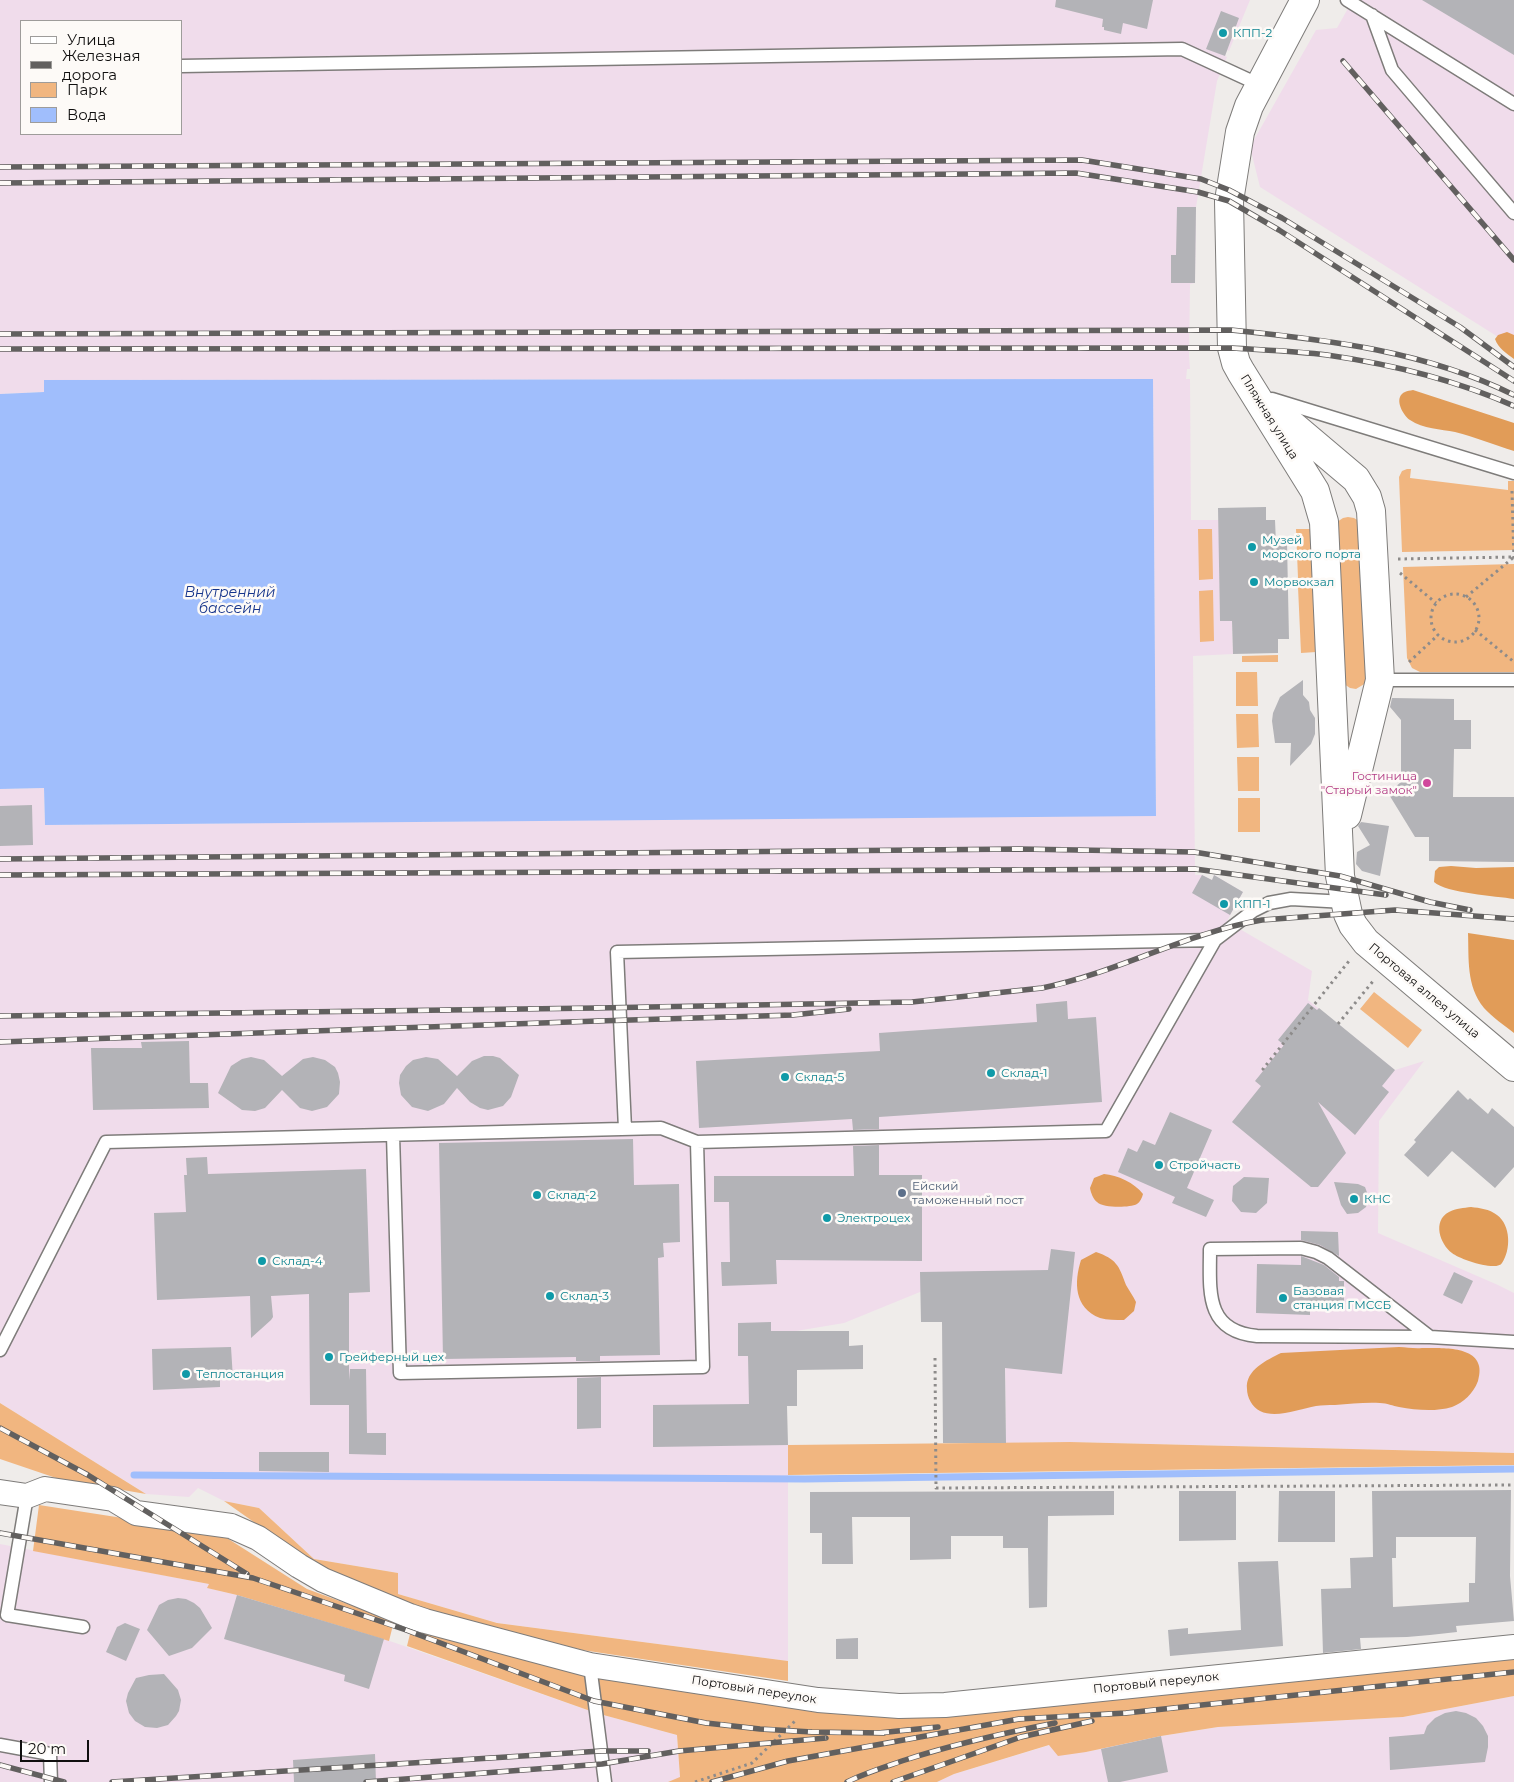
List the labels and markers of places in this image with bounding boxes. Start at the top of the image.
place label: КПП-2 [1233,26,1272,40]
marker: КПП-2 [1217,27,1229,39]
place label: Музей морского порта [1262,533,1361,561]
marker: Музей морского порта [1246,541,1258,553]
place label: Морвокзал [1264,575,1334,589]
marker: Морвокзал [1248,576,1260,588]
place label: Гостиница "Старый замок" [1321,769,1417,797]
marker: Гостиница "Старый замок" [1421,777,1433,789]
place label: КПП-1 [1234,897,1271,911]
marker: КПП-1 [1218,898,1230,910]
place label: Склад-1 [1001,1066,1048,1080]
marker: Склад-1 [985,1067,997,1079]
place label: Склад-5 [795,1070,844,1084]
marker: Склад-5 [779,1071,791,1083]
place label: Стройчасть [1169,1158,1240,1172]
marker: Стройчасть [1153,1159,1165,1171]
place label: Ейский таможенный пост [912,1179,1024,1207]
marker: Ейский таможенный пост [896,1187,908,1199]
place label: Склад-2 [547,1188,596,1202]
marker: Склад-2 [531,1189,543,1201]
place label: КНС [1364,1192,1391,1206]
marker: КНС [1348,1193,1360,1205]
place label: Электроцех [837,1211,910,1225]
marker: Электроцех [821,1212,833,1224]
place label: Склад-4 [272,1254,323,1268]
marker: Склад-4 [256,1255,268,1267]
place label: Базовая станция ГМССБ [1293,1284,1391,1312]
place label: Склад-3 [560,1289,609,1303]
marker: Склад-3 [544,1290,556,1302]
marker: Базовая станция ГМССБ [1277,1292,1289,1304]
place label: Грейферный цех [339,1350,444,1364]
marker: Грейферный цех [323,1351,335,1363]
place label: Теплостанция [196,1367,284,1381]
marker: Теплостанция [180,1368,192,1380]

